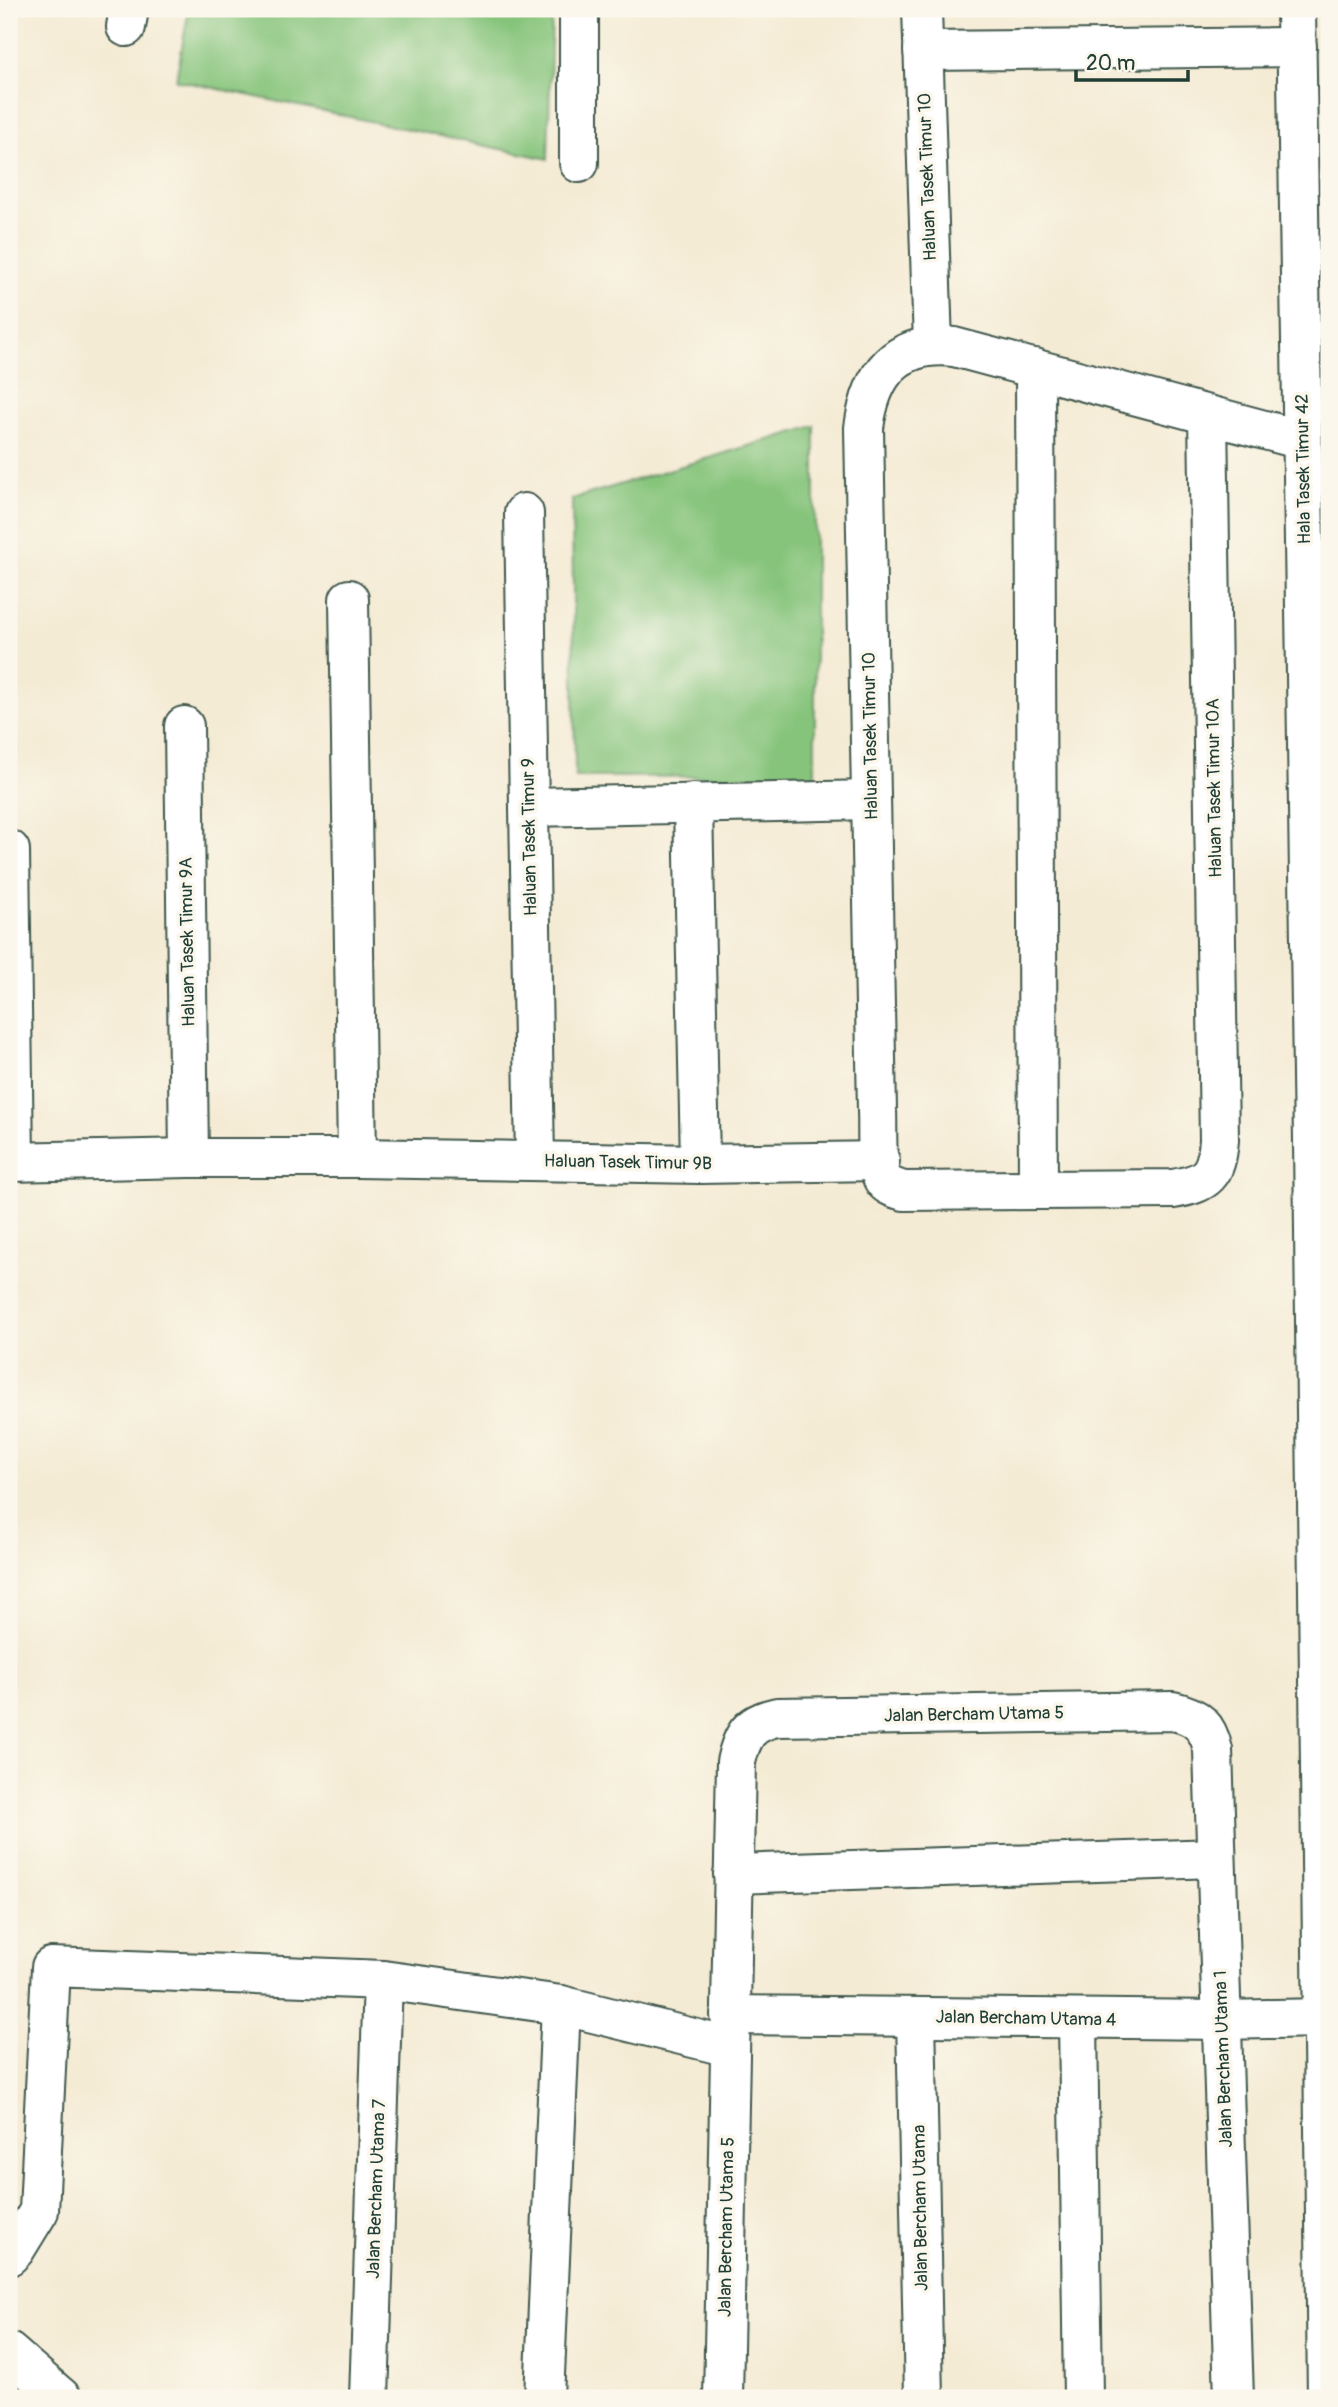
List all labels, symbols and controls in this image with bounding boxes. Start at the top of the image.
scale bar [1076,38,1188,82]
text: 20 m [1086,50,1135,77]
street label: Haluan Tasek Timur 10 [913,93,942,261]
street label: Hala Tasek Timur 42 [1291,394,1316,544]
street label: Haluan Tasek Timur 10 [858,652,883,820]
street label: Haluan Tasek Timur 10A [1201,698,1228,878]
street label: Haluan Tasek Timur 9 [517,758,542,916]
street label: Haluan Tasek Timur 9A [175,857,200,1027]
street label: Haluan Tasek Timur 9B [544,1150,712,1175]
street label: Jalan Bercham Utama 5 [884,1701,1064,1728]
street label: Jalan Bercham Utama 1 [1209,1970,1238,2148]
street label: Jalan Bercham Utama 4 [935,2005,1117,2032]
street label: Jalan Bercham Utama 7 [362,2098,391,2279]
street label: Jalan Bercham Utama [908,2125,933,2291]
street label: Jalan Bercham Utama 5 [713,2137,740,2317]

